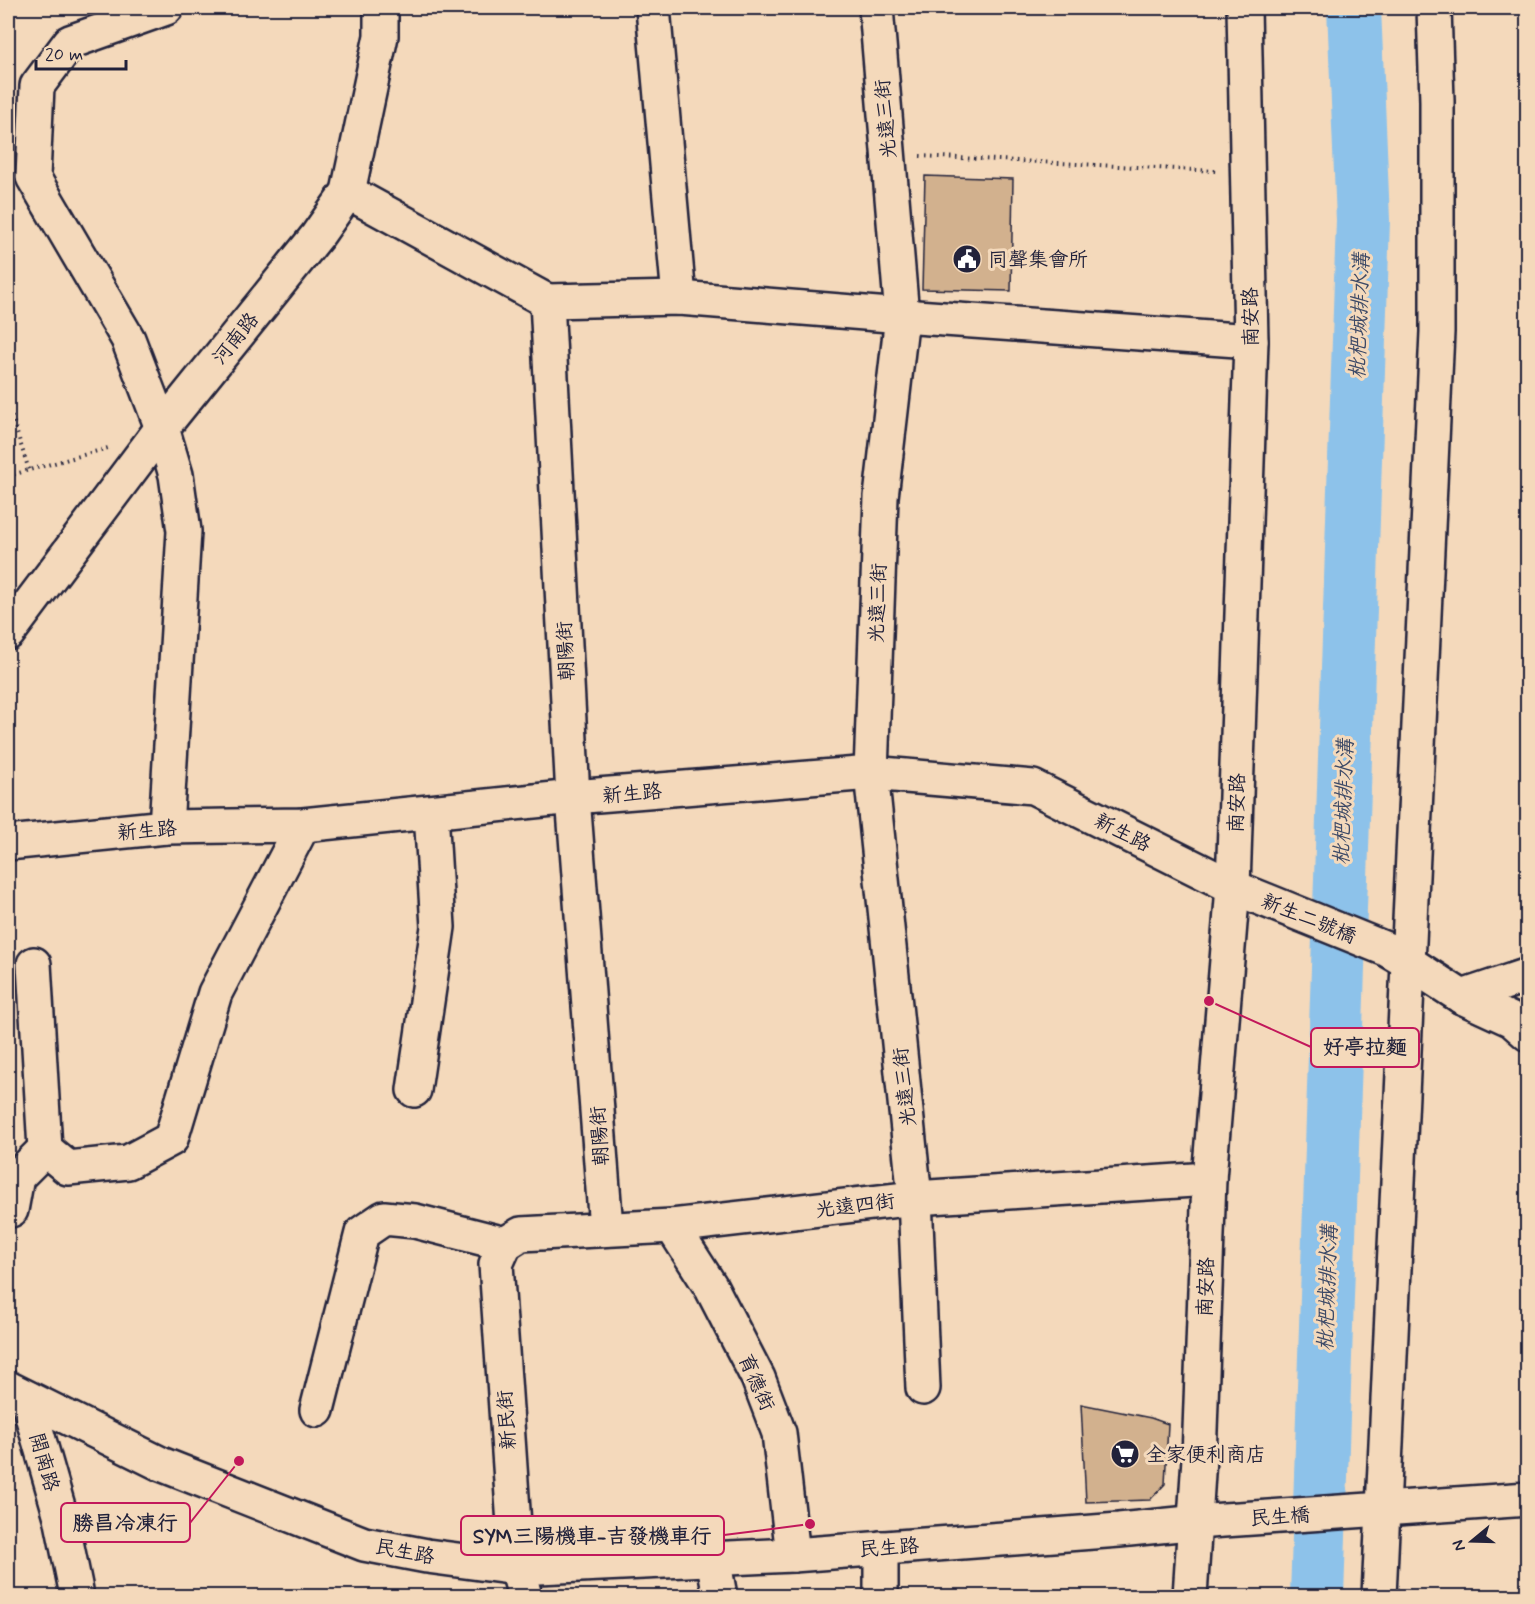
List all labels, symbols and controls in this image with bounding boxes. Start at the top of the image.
scale bar [36,33,126,71]
text: 20 m [45,43,83,67]
street label: 光遠三街 [870,78,903,160]
public building icon: 同聲集會所 [951,243,983,275]
place label: 同聲集會所 [988,247,1088,274]
water label: 枇杷城排水溝 [1344,251,1376,379]
street label: 南安路 [1237,286,1266,347]
street label: 河南路 [207,306,266,371]
street label: 光遠三街 [864,563,893,643]
street label: 朝陽街 [551,620,582,682]
water label: 枇杷城排水溝 [1328,737,1360,865]
street label: 南安路 [1223,772,1252,834]
street label: 新生路 [601,778,664,811]
street label: 新生路 [1089,808,1156,859]
street label: 新生路 [116,815,179,848]
street label: 新生二號橋 [1257,888,1360,951]
callout: 好亭拉麵 [1311,1028,1419,1067]
text: 好亭拉麵 [1323,1034,1407,1062]
street label: 光遠三街 [888,1046,923,1128]
street label: 朝陽街 [585,1105,616,1167]
street label: 光遠四街 [814,1188,897,1225]
water label: 枇杷城排水溝 [1312,1223,1344,1351]
street label: 南安路 [1192,1256,1221,1318]
street label: 育德街 [731,1350,780,1416]
street label: 新民街 [492,1389,523,1451]
street label: 開南路 [22,1430,65,1496]
supermarket icon: 全家便利商店 [1109,1438,1141,1470]
place label: 全家便利商店 [1146,1442,1266,1469]
street label: 民生橋 [1249,1502,1311,1533]
callout: 勝昌冷凍行 [61,1503,190,1542]
text: 勝昌冷凍行 [73,1510,178,1538]
north arrow [1442,1511,1502,1571]
callout: SYM三陽機車-吉發機車行 [461,1516,724,1555]
text: SYM三陽機車-吉發機車行 [473,1523,711,1551]
street label: 民生路 [373,1533,438,1572]
street label: 民生路 [858,1533,921,1564]
text: N [1448,1537,1471,1554]

